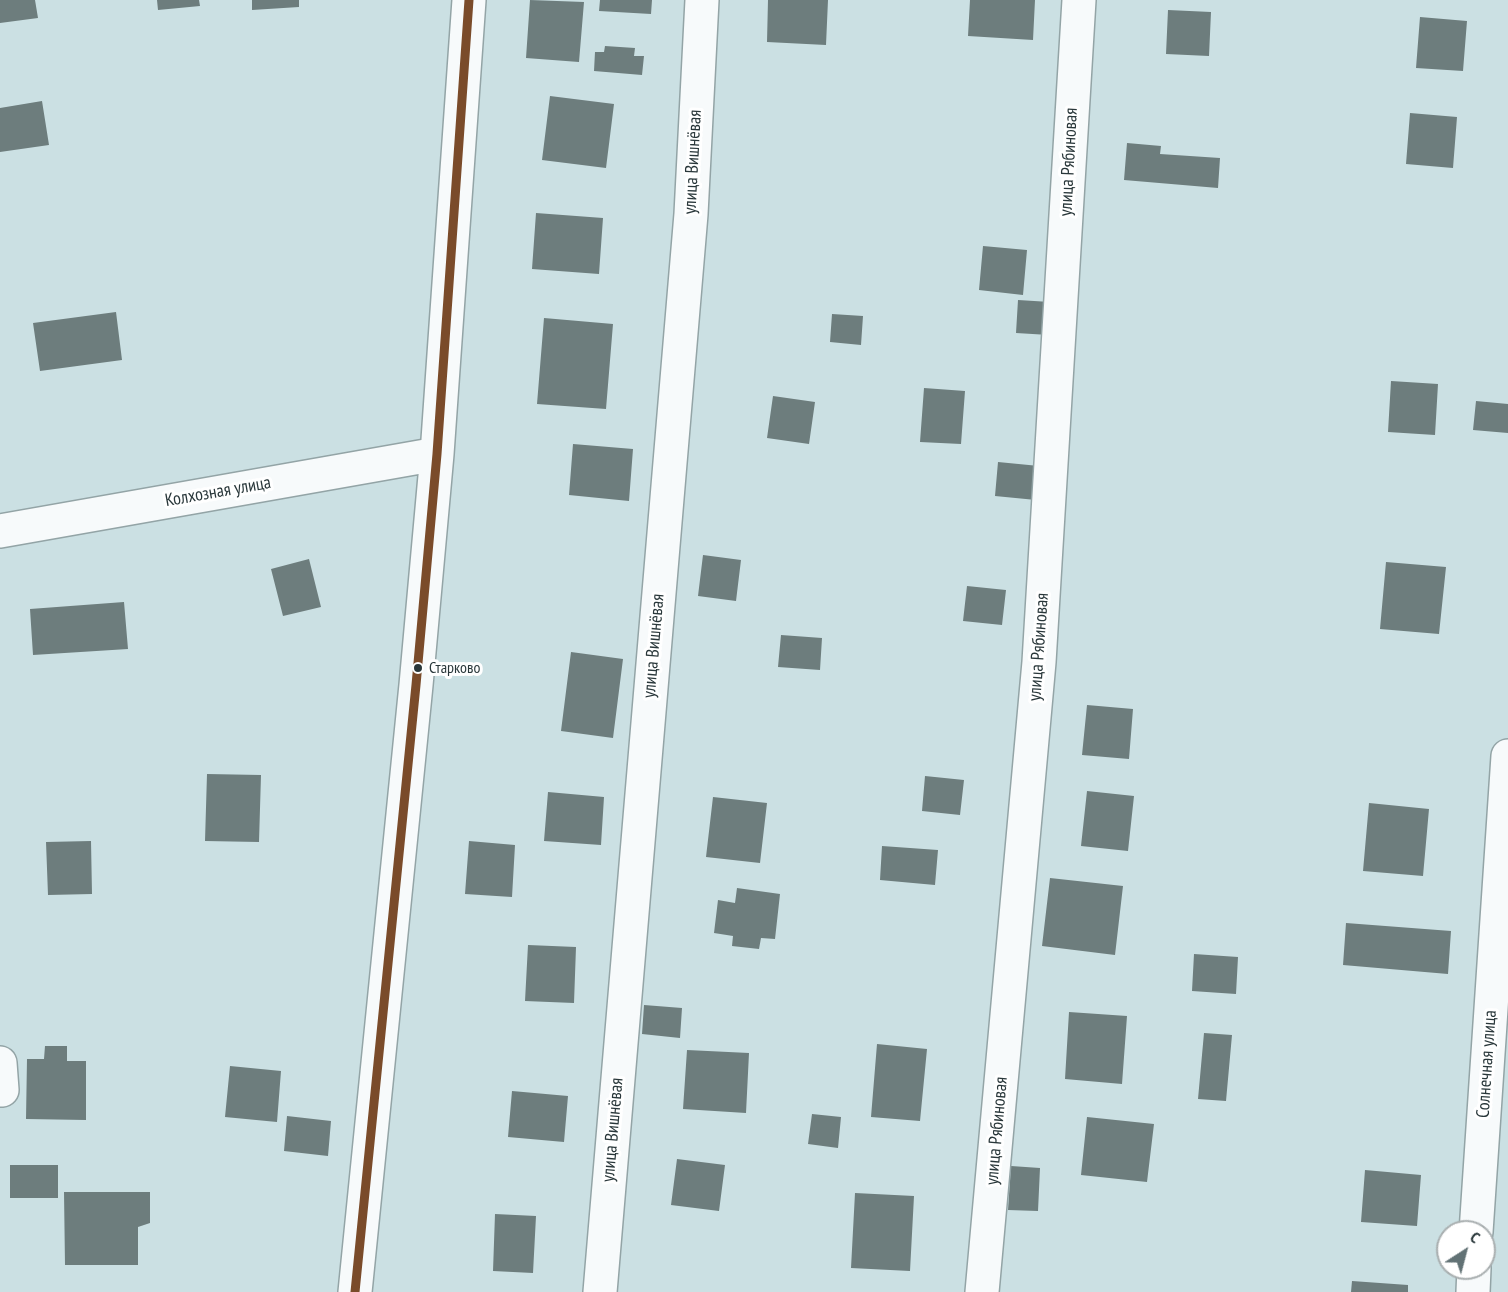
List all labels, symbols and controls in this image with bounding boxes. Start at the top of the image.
street label: улица Рябиновая [1055,107,1083,217]
street label: улица Вишнёвая [679,109,707,215]
street label: Колхозная улица [163,472,273,512]
street label: улица Рябиновая [1024,592,1054,702]
street label: улица Вишнёвая [639,593,669,699]
place label: Старково [429,658,480,678]
marker: Старково [412,662,424,674]
street label: Солнечная улица [1472,1009,1502,1119]
street label: улица Рябиновая [982,1076,1012,1186]
street label: улица Вишнёвая [598,1077,628,1183]
north arrow [1436,1220,1496,1280]
text: С [1467,1227,1484,1247]

